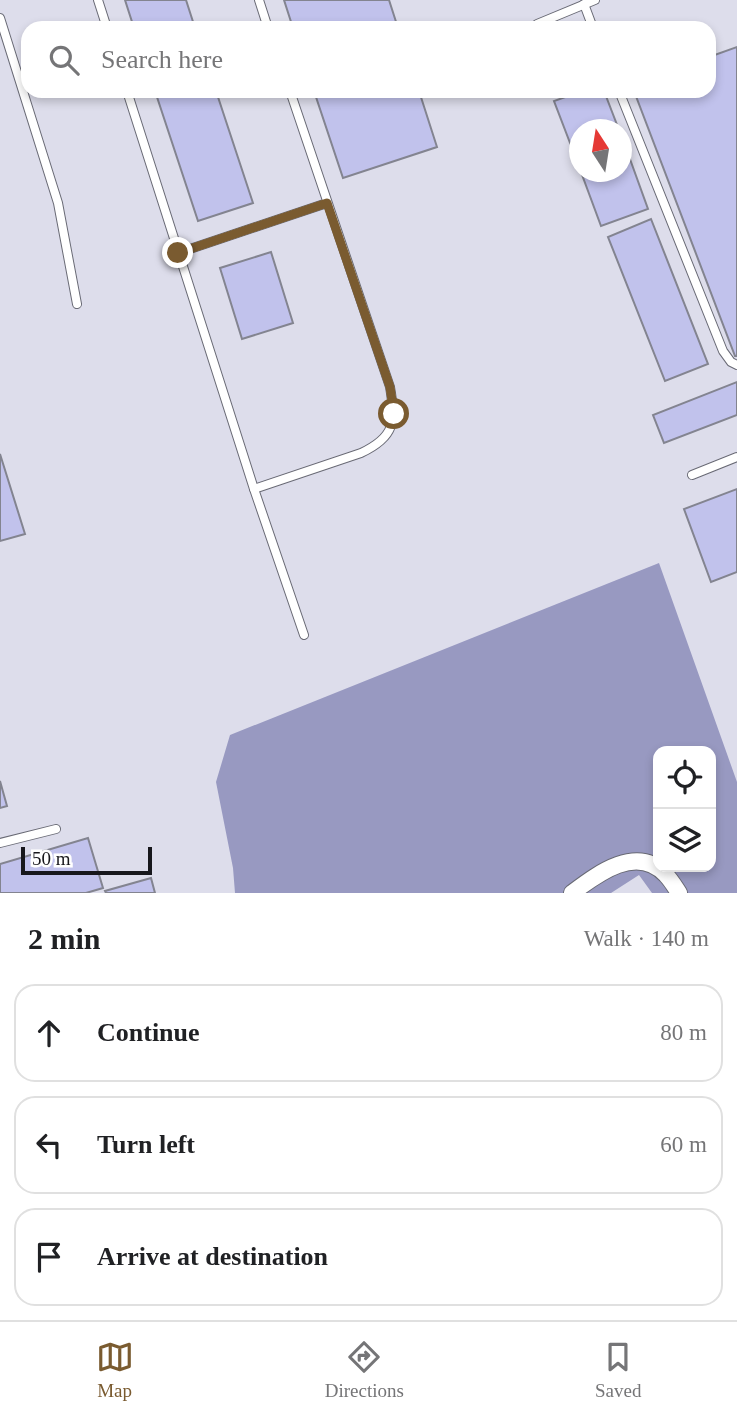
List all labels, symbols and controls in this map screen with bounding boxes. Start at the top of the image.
search box [21,21,716,98]
icon: search [45,41,83,79]
text: Search here [101,45,223,74]
north arrow [569,119,632,182]
route end [162,237,193,268]
route start [378,398,409,429]
map controls [653,746,716,872]
button: locate [653,746,716,809]
button: layers [653,809,716,872]
scale bar [21,844,152,876]
text: 50 m [32,848,71,869]
text: 2 min [28,922,101,955]
text: Walk · 140 m [584,926,709,951]
icon: ahead [30,1014,68,1052]
text: Continue [97,1018,200,1047]
text: 80 m [660,1020,707,1045]
icon: left [30,1126,68,1164]
text: Turn left [97,1130,195,1159]
text: 60 m [660,1132,707,1157]
icon: arrive [30,1238,68,1276]
text: Arrive at destination [97,1242,328,1271]
tab: Map [96,1338,134,1402]
tab: Directions [325,1338,404,1402]
tab: Saved [595,1338,641,1402]

